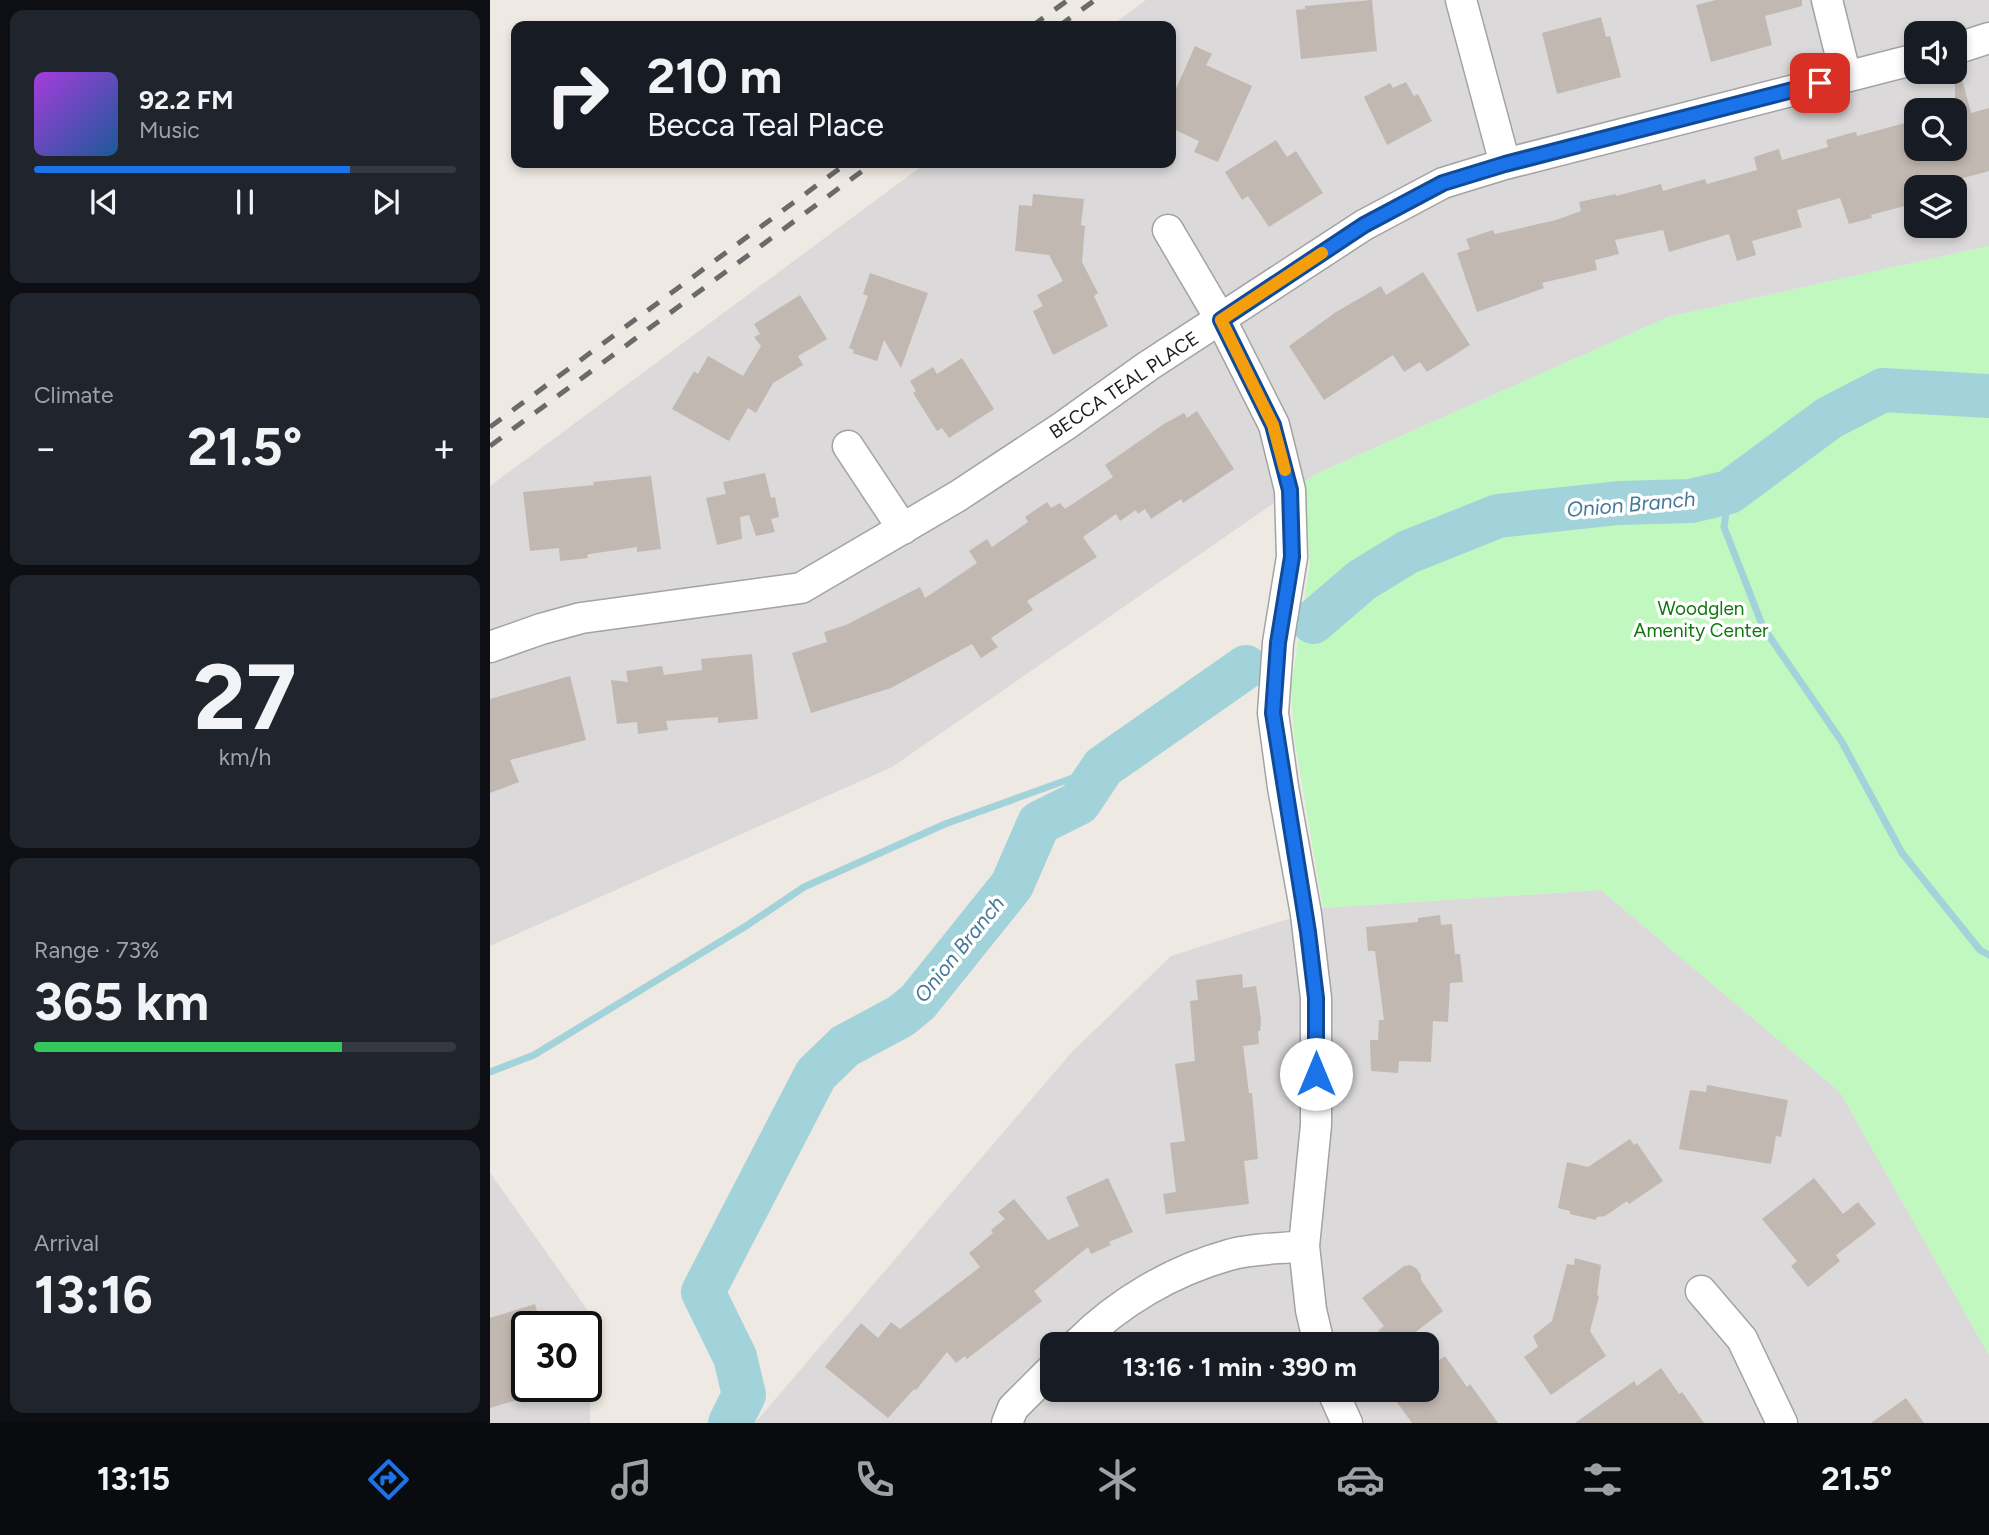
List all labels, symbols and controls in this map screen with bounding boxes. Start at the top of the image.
map controls [1904,21,1967,238]
button: sound [1904,21,1967,84]
text: 210 m [647,46,782,105]
icon: right [532,49,623,140]
pin [1790,53,1850,113]
icon: arrive [1801,64,1839,102]
text: 92.2 FM [139,84,234,116]
button: search [1904,98,1967,161]
text: Becca Teal Place [647,106,884,144]
text: Music [139,116,200,144]
button: layers [1904,175,1967,238]
icon: previous [85,183,123,221]
icon: pause [226,183,264,221]
icon: next [367,183,405,221]
street label: BECCA TEAL PLACE [1045,326,1203,444]
text: Climate [34,381,113,409]
text: 21.5° [188,416,302,478]
text: − [34,425,58,471]
text: + [432,425,456,471]
water label: Onion Branch [1566,486,1697,522]
park label: Woodglen Amenity Center [1634,597,1769,642]
text: 27 [193,643,297,752]
text: km/h [219,743,271,771]
water label: Onion Branch [909,891,1010,1007]
text: Range · 73% [34,936,159,964]
text: 365 km [34,971,209,1033]
position arrow [1279,1037,1353,1111]
text: Arrival [34,1229,99,1257]
text: 13:16 [34,1264,153,1326]
speed limit sign: 30 [511,1311,602,1402]
text: 13:16 · 1 min · 390 m [1122,1351,1357,1383]
icon: directions [364,1455,413,1504]
icon: music [607,1455,656,1504]
icon: phone [850,1455,899,1504]
icon: climate [1093,1455,1142,1504]
icon: car [1336,1455,1385,1504]
icon: filters [1578,1455,1627,1504]
text: 13:15 [97,1460,170,1498]
text: 21.5° [1821,1460,1892,1498]

